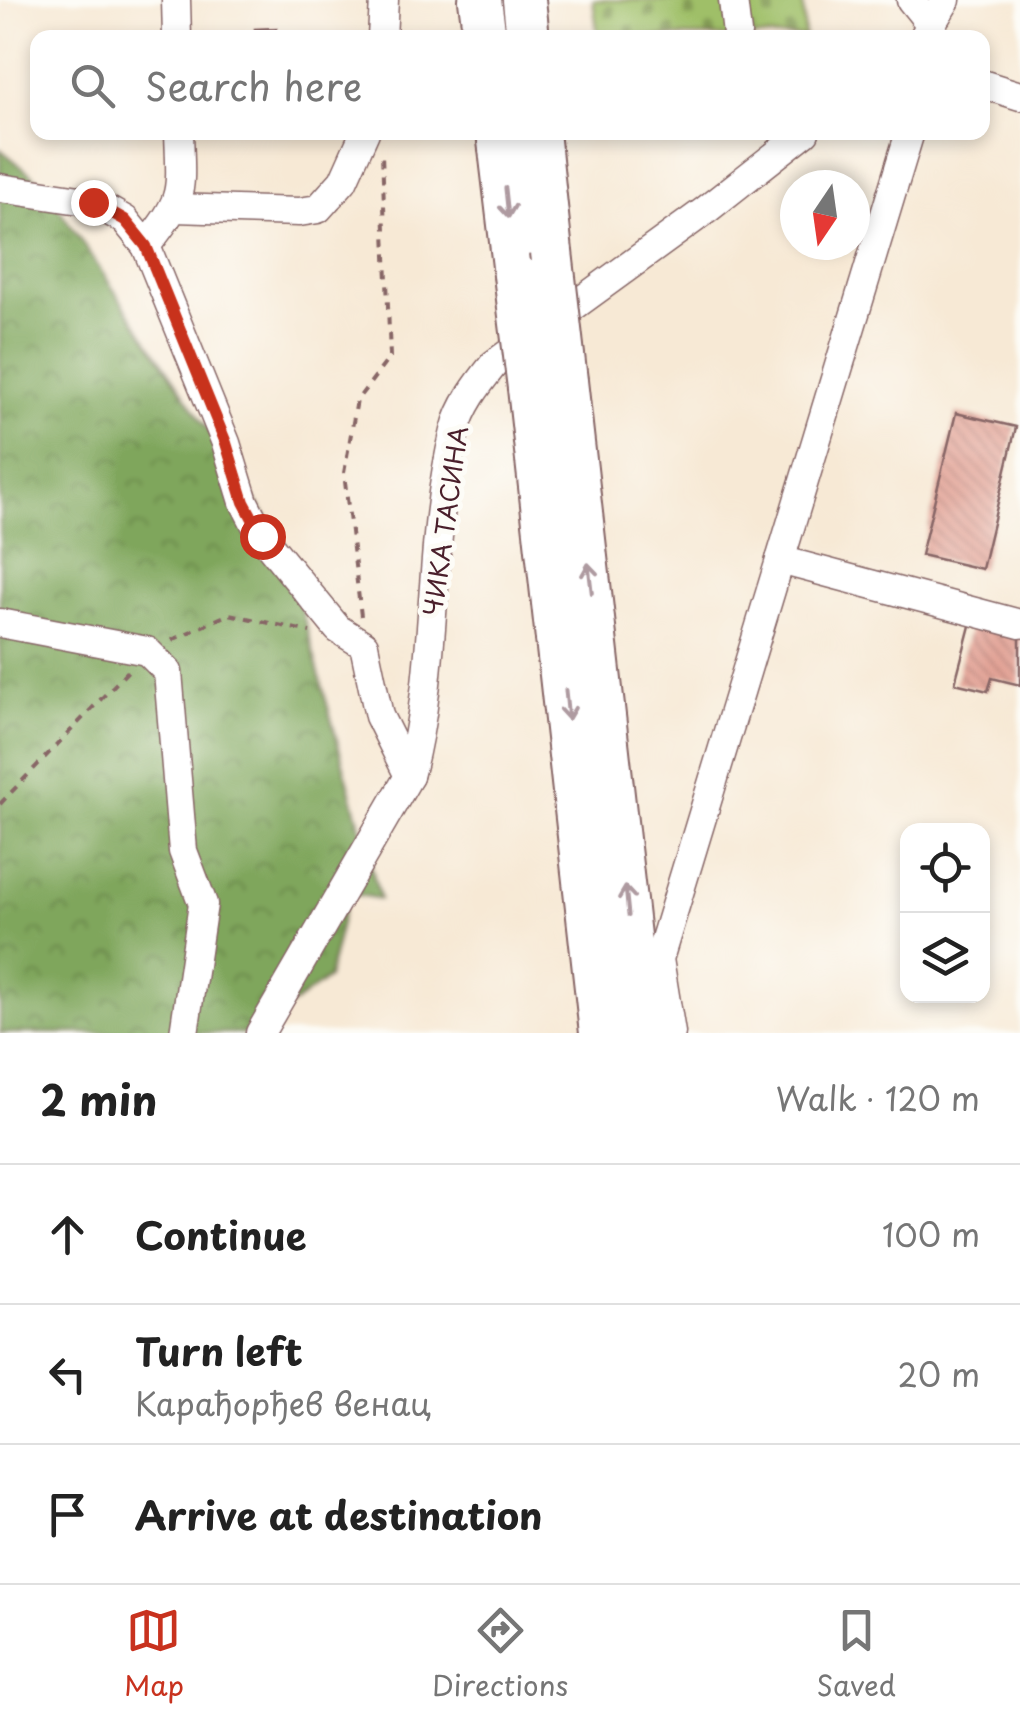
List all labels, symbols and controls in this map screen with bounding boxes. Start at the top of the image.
search box [30,30,990,140]
text: Search here [145,57,362,114]
icon: search [65,58,120,113]
north arrow [780,170,870,260]
route end [71,180,117,226]
one-way arrow [498,187,517,219]
street label: ЧИКА ТАСИНА [413,423,477,619]
route start [240,514,286,560]
one-way arrow [580,563,599,595]
one-way arrow [558,688,577,721]
map controls [900,823,990,1003]
button: locate [900,823,990,913]
one-way arrow [617,886,636,918]
button: layers [900,913,990,1003]
text: 2 min [40,1067,157,1130]
text: Walk · 120 m [776,1074,980,1122]
text: Continue [135,1206,306,1263]
icon: ahead [40,1207,95,1262]
text: 100 m [882,1210,980,1258]
text: Turn left [135,1322,303,1379]
icon: left [40,1347,95,1402]
text: 20 m [898,1350,980,1398]
text: Карађорђев венац [135,1379,431,1427]
text: Arrive at destination [135,1486,543,1543]
icon: arrive [40,1487,95,1542]
tab: Map [124,1603,184,1706]
tab: Directions [432,1603,568,1706]
tab: Saved [816,1603,896,1706]

